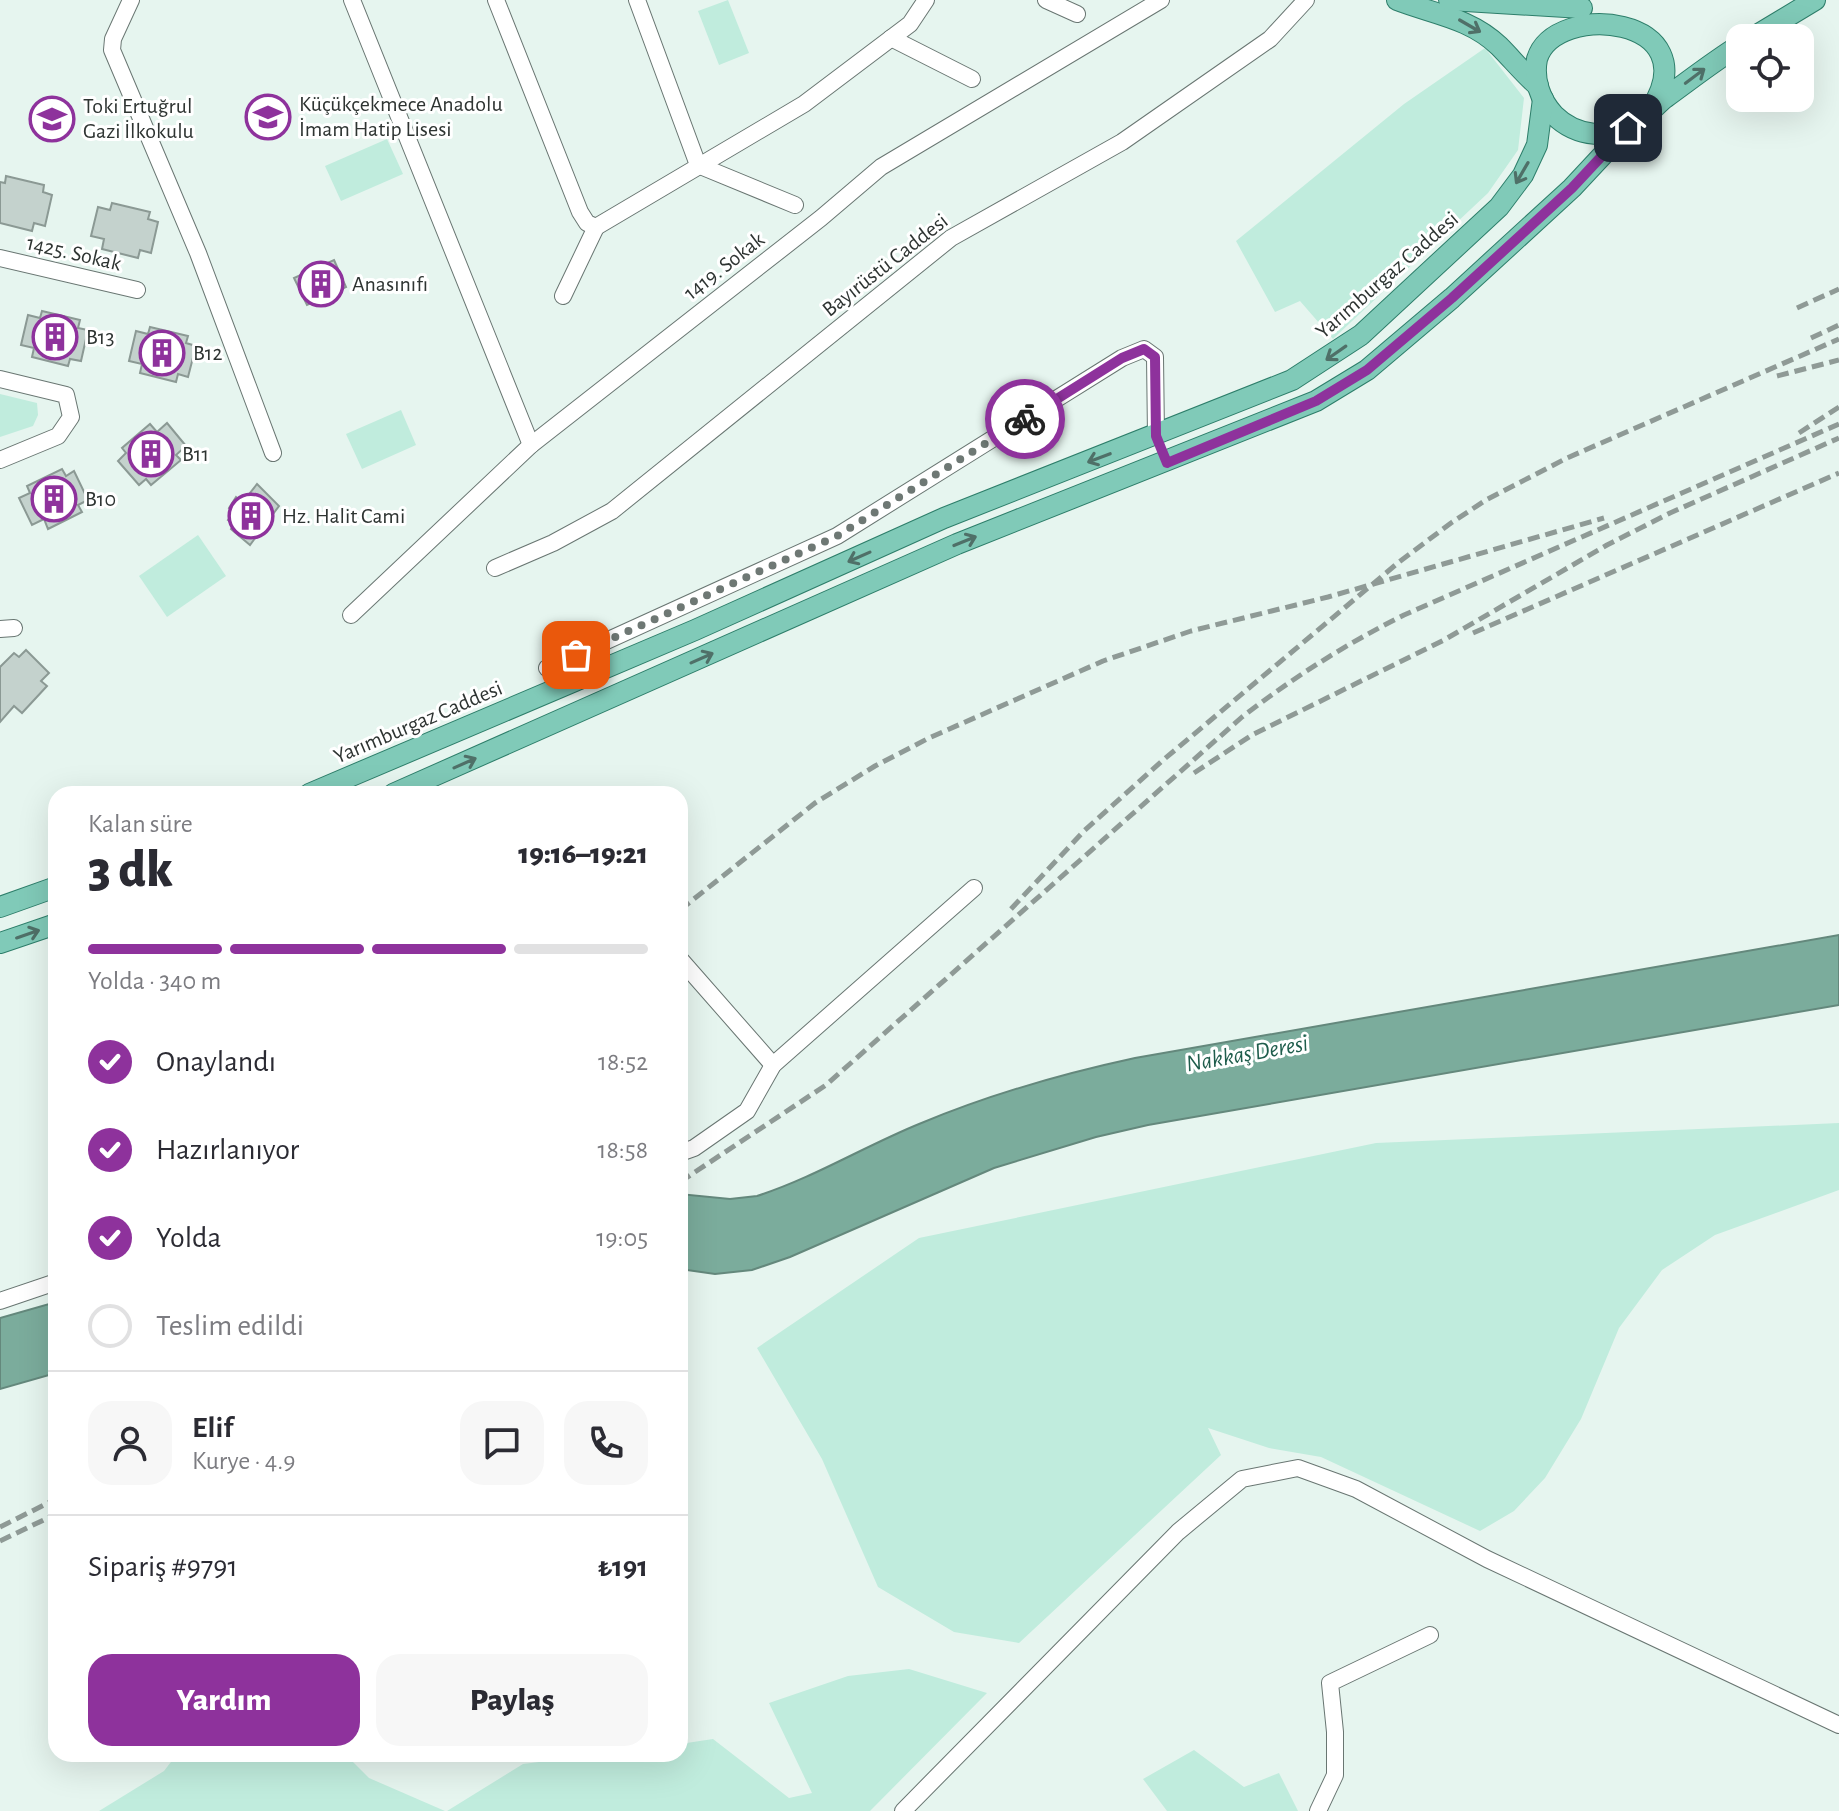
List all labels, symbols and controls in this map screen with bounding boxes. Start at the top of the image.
one-way arrow [1458,18,1481,34]
map controls [1726,24,1814,112]
button: locate [1726,24,1814,112]
one-way arrow [1684,68,1705,85]
school or university icon: Küçükçekmece Anadolu İmam Hatip Lisesi [244,93,292,141]
place label: Küçükçekmece Anadolu İmam Hatip Lisesi [299,93,503,140]
pin [1594,94,1662,162]
school or university icon: Toki Ertuğrul Gazi İlkokulu [28,95,76,143]
place label: Toki Ertuğrul Gazi İlkokulu [83,95,194,142]
icon: home [1606,106,1650,150]
one-way arrow [1514,161,1530,184]
street label: Yarımburgaz Caddesi [1312,207,1462,343]
street label: Bayırüstü Caddesi [818,209,952,321]
street label: 1419. Sokak [680,228,768,304]
street label: 1425. Sokak [24,231,124,275]
building icon: Anasınıfı [297,260,345,308]
place label: Anasınıfı [352,273,428,295]
building icon: B13 [31,313,79,361]
place label: B13 [86,326,114,348]
building icon: B12 [138,329,186,377]
place label: B12 [193,342,222,364]
one-way arrow [1326,345,1348,361]
courier [985,379,1065,459]
icon: bike [1003,397,1047,441]
building icon: B11 [127,430,175,478]
place label: B11 [182,443,209,465]
one-way arrow [1087,452,1112,466]
building icon: B10 [30,475,78,523]
place label: B10 [85,488,116,510]
building icon: Hz. Halit Cami [227,492,275,540]
place label: Hz. Halit Cami [282,505,405,527]
one-way arrow [952,533,977,547]
one-way arrow [847,550,871,565]
pin [542,621,610,689]
icon: bag [554,633,598,677]
one-way arrow [689,649,714,664]
street label: Yarımburgaz Caddesi [330,677,506,767]
one-way arrow [452,755,476,770]
text: Kalan süre [88,811,193,837]
text: 19:16–19:21 [518,839,648,869]
text: 3 dk [88,844,173,896]
one-way arrow [15,925,40,940]
text: Yolda · 340 m [88,968,221,994]
water label: Nakkaş Deresi [1184,1031,1310,1077]
icon: check [88,1040,132,1084]
text: Onaylandı [156,1047,276,1077]
text: 18:52 [598,1049,648,1075]
icon: check [88,1128,132,1172]
text: Hazırlanıyor [156,1135,299,1165]
text: 18:58 [598,1137,648,1163]
icon: check [88,1216,132,1260]
text: Yolda [156,1223,221,1253]
text: 19:05 [596,1225,648,1251]
text: Teslim edildi [156,1311,304,1341]
button: person [88,1401,172,1485]
button: chat [460,1401,544,1485]
button: phone [564,1401,648,1485]
text: Elif [192,1413,233,1443]
text: Kurye · 4.9 [192,1448,295,1474]
text: Sipariş #9791 [88,1552,238,1582]
text: ₺191 [598,1552,648,1582]
button: Yardım [88,1654,360,1746]
button: Paylaş [376,1654,648,1746]

